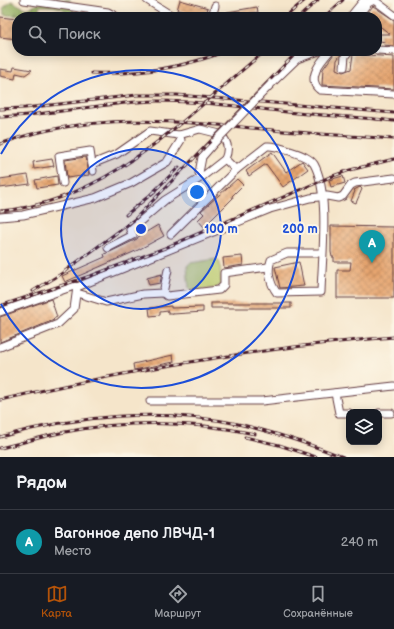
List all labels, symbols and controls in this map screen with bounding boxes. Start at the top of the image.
search box [12,12,382,56]
icon: search [26,23,48,45]
text: Поиск [58,25,101,44]
your location [187,182,207,202]
centre of rings [134,222,148,236]
text: 100 m [204,222,238,237]
text: 200 m [282,222,318,237]
pin: A [359,230,385,263]
map controls [346,409,382,445]
button: layers [346,409,382,445]
text: Рядом [16,473,67,493]
text: Вагонное депо ЛВЧД-1 [54,524,215,543]
text: A [25,534,33,550]
text: 240 m [341,534,378,550]
text: Место [54,543,91,559]
tab: Карта [41,583,72,620]
tab: Маршрут [154,583,201,620]
tab: Сохранённые [283,583,353,620]

